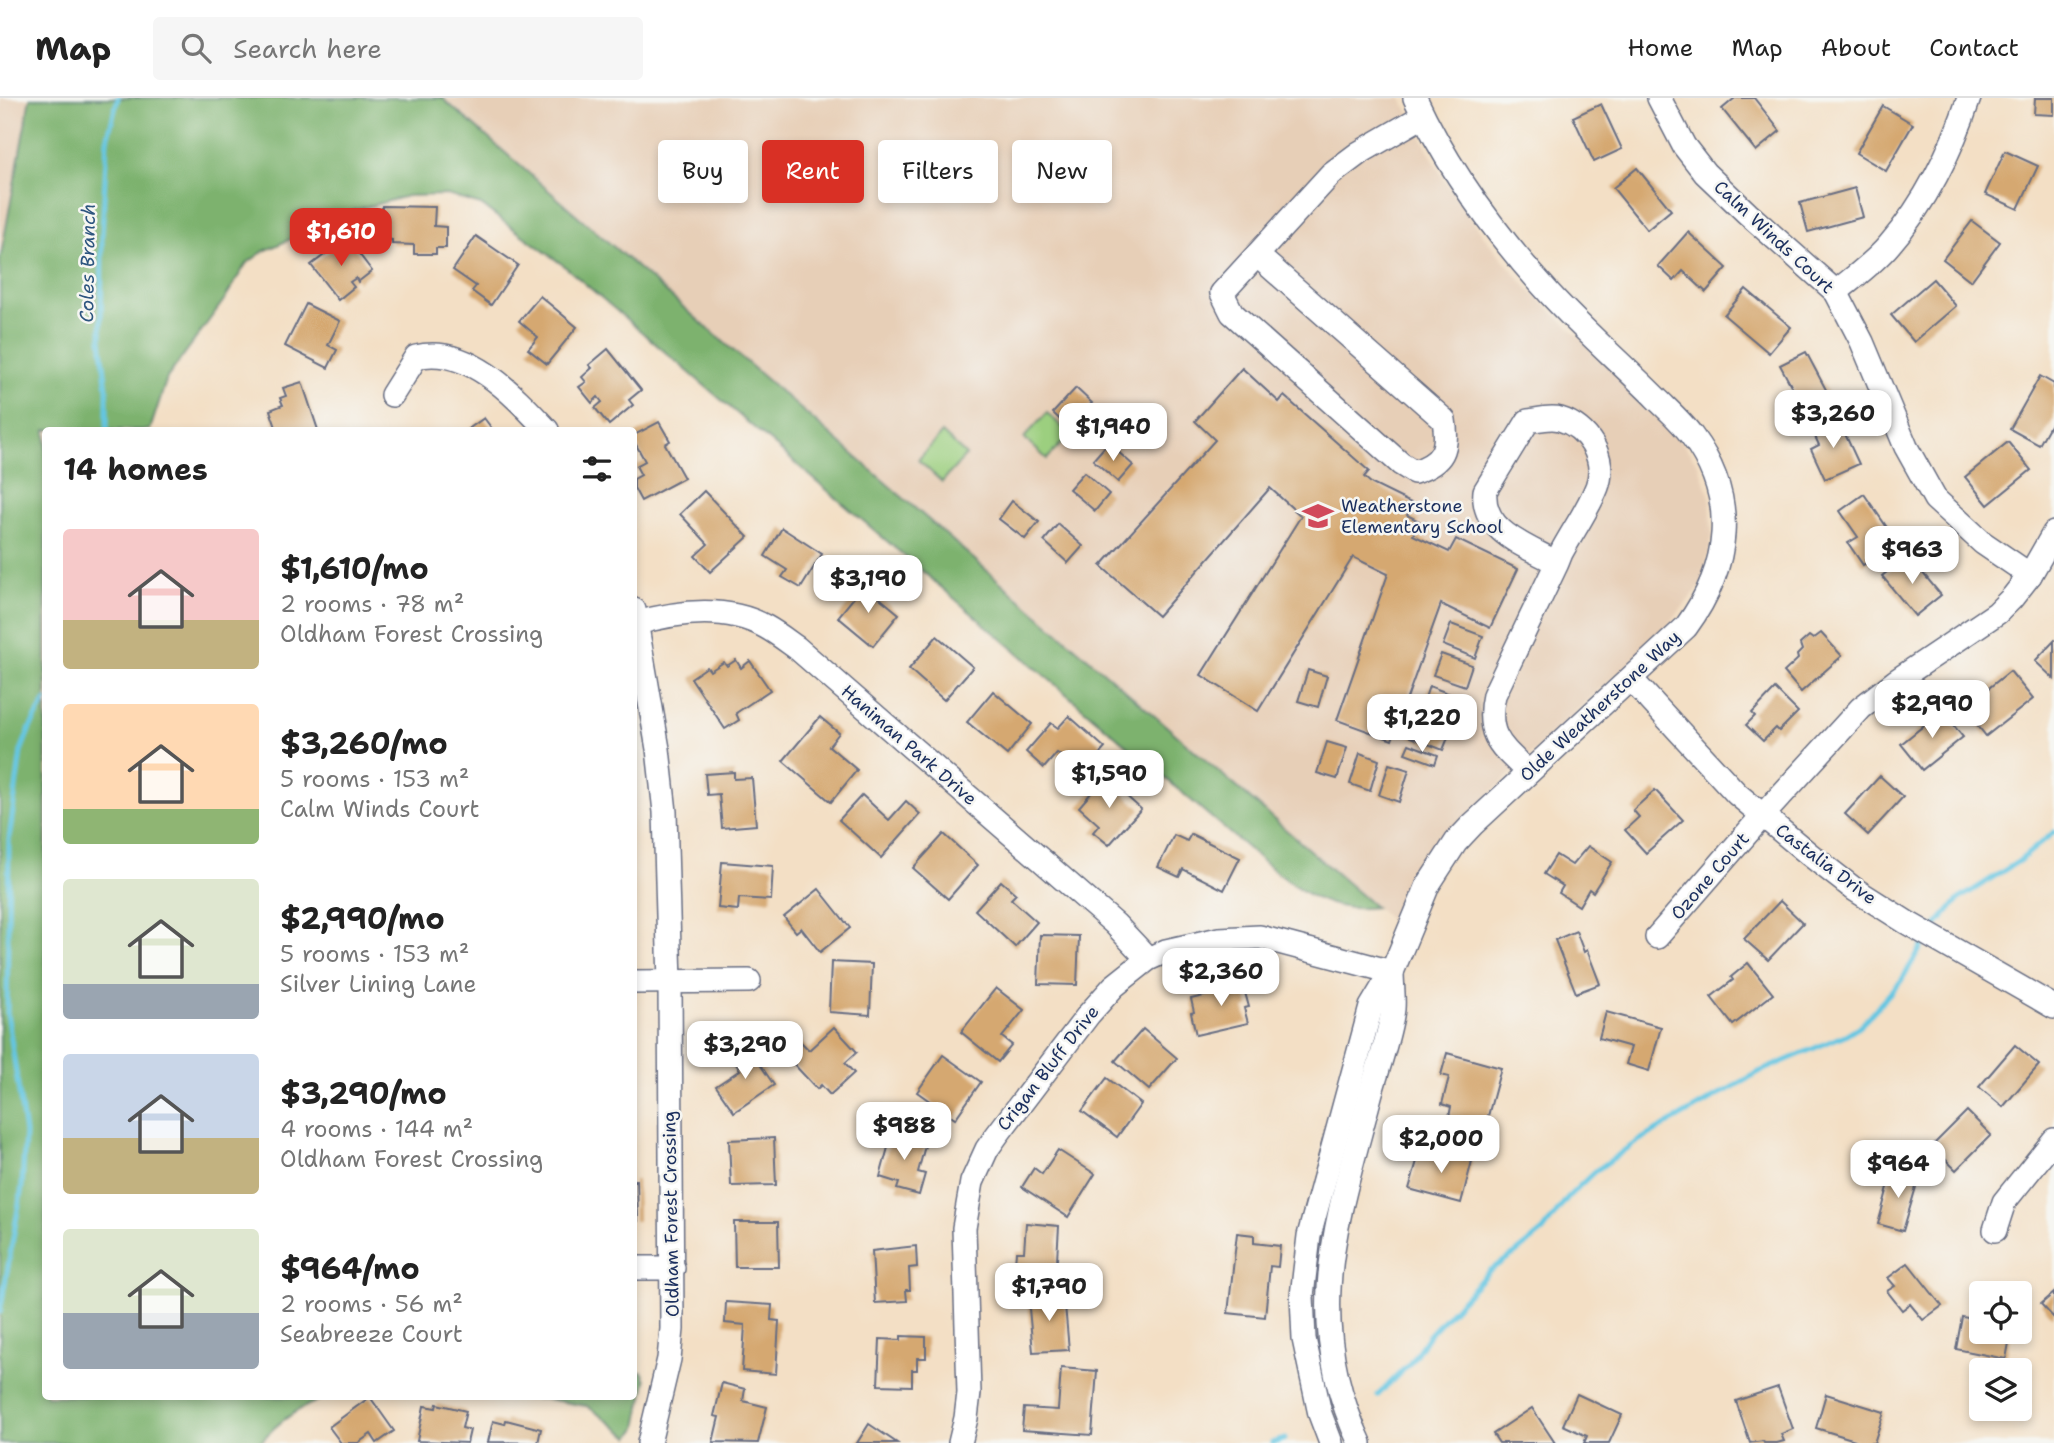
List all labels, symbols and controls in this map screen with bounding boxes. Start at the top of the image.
search box [153,17,643,80]
text: Map [35,26,111,71]
icon: search [177,29,215,67]
text: Search here [233,31,382,66]
text: Home [1627,32,1693,64]
text: Map [1731,32,1783,64]
text: About [1821,32,1891,64]
text: Contact [1929,32,2019,64]
chip: Buy [658,140,748,203]
chip: Rent [762,140,864,203]
chip: Filters [878,140,998,203]
chip: New [1012,140,1112,203]
street label: Calm Winds Court [1709,175,1839,299]
water label: Coles Branch [74,203,101,323]
pin: $1,610 [284,208,398,268]
text: $1,610 [306,216,376,246]
pin: $3,260 [1776,390,1890,450]
text: $3,260 [1791,398,1875,428]
pin: $1,940 [1056,404,1170,463]
text: $1,940 [1075,411,1151,441]
text: 14 homes [63,449,208,490]
icon: filters [578,450,616,488]
place label: Weatherstone Elementary School [1341,494,1504,539]
school or university icon: Weatherstone Elementary School [1301,499,1335,533]
pin: $963 [1871,526,1953,586]
text: $963 [1881,534,1943,564]
text: $1,610/mo [280,548,429,589]
pin: $3,190 [811,556,925,615]
icon: home [119,557,203,641]
text: $3,190 [829,563,907,593]
text: 2 rooms · 78 m² [280,589,464,619]
text: Oldham Forest Crossing [280,619,543,649]
street label: Olde Weatherstone Way [1514,625,1686,787]
street label: Haniman Park Drive [836,679,982,811]
pin: $2,990 [1875,680,1989,740]
text: $2,990 [1891,688,1973,718]
pin: $1,220 [1365,694,1479,754]
text: $1,220 [1383,702,1461,732]
text: $3,260/mo [280,723,448,764]
icon: home [119,732,203,816]
pin: $1,590 [1052,750,1166,810]
text: $1,590 [1071,758,1147,788]
text: 5 rooms · 153 m² [280,764,469,794]
text: Calm Winds Court [280,794,479,824]
street label: Castalia Drive [1771,818,1881,910]
street label: Ozone Court [1665,827,1755,925]
text: $2,990/mo [280,898,445,939]
icon: home [119,907,203,991]
text: 5 rooms · 153 m² [280,939,469,969]
pin: $2,360 [1164,948,1278,1008]
text: $2,360 [1178,956,1264,986]
text: Silver Lining Lane [280,969,477,999]
street label: Crigan Bluff Drive [992,1000,1104,1136]
pin: $3,290 [688,1021,802,1081]
text: $3,290 [703,1029,787,1059]
text: $3,290/mo [280,1073,447,1114]
icon: home [119,1082,203,1166]
pin: $988 [863,1102,945,1162]
text: $988 [872,1110,936,1140]
street label: Oldham Forest Crossing [657,1111,685,1317]
text: 4 rooms · 144 m² [280,1114,473,1144]
pin: $2,000 [1384,1116,1498,1175]
text: $2,000 [1398,1123,1484,1153]
pin: $964 [1857,1140,1939,1200]
text: Oldham Forest Crossing [280,1144,543,1174]
text: $964 [1866,1148,1930,1178]
text: $964/mo [280,1248,420,1289]
icon: home [119,1257,203,1341]
pin: $1,790 [992,1264,1106,1323]
text: $1,790 [1011,1271,1087,1301]
map controls [1969,1281,2032,1421]
button: locate [1969,1281,2032,1344]
text: 2 rooms · 56 m² [280,1289,463,1319]
text: Seabreeze Court [280,1319,463,1349]
button: layers [1969,1358,2032,1421]

